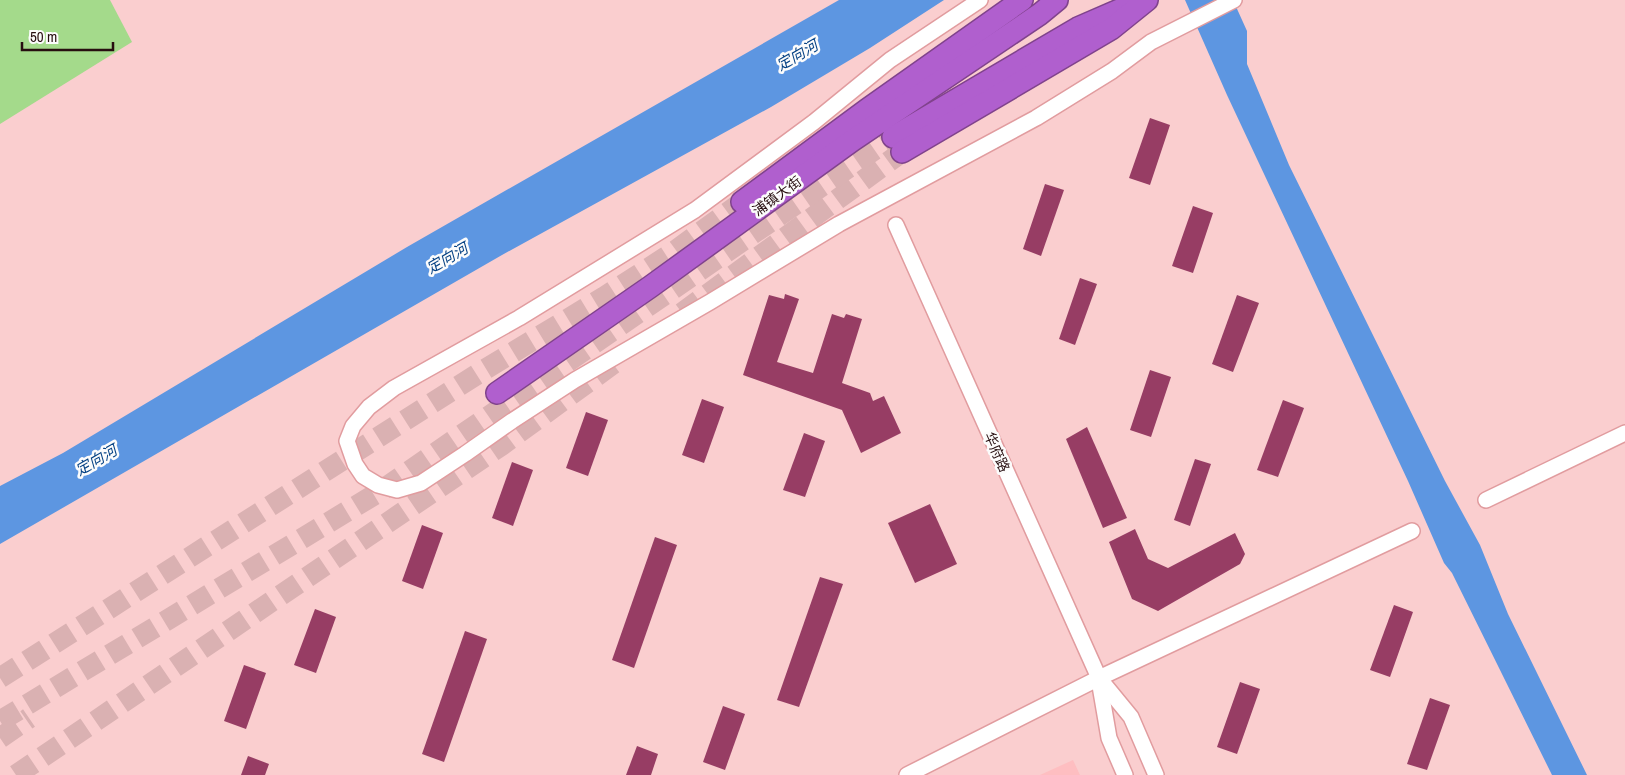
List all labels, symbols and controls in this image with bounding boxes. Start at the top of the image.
scale bar [22,20,114,52]
text: 50 m [30,26,57,47]
water label: 定向河 [772,33,824,75]
street label: 浦镇大街 [749,172,805,220]
water label: 定向河 [422,236,474,278]
street label: 华府路 [980,429,1014,475]
water label: 定向河 [71,438,123,480]

